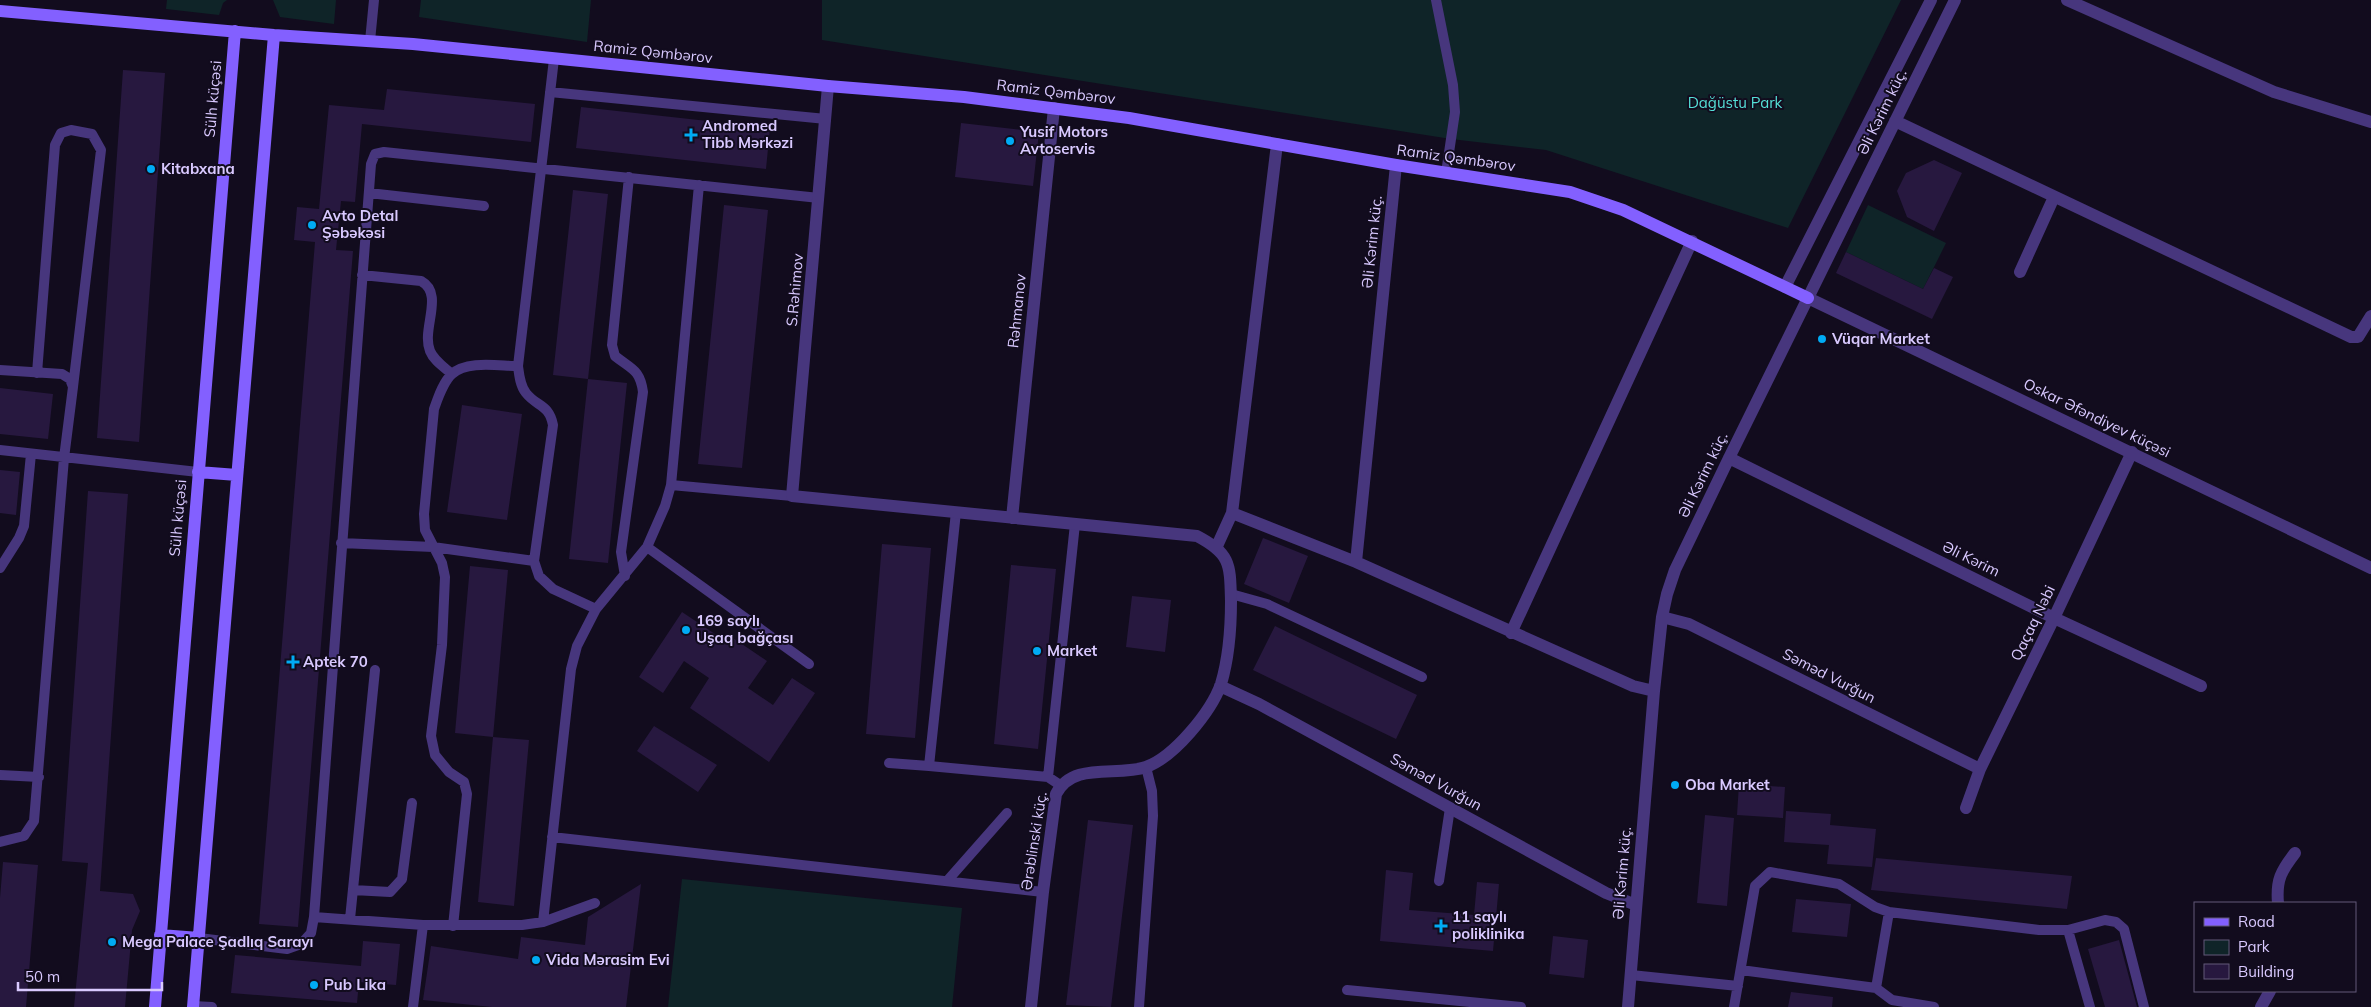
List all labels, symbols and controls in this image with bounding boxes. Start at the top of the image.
street label: Ramiz Qəmbərov [593,36,714,67]
street label: Sülh küçəsi [200,60,225,138]
street label: Əli Kərim küç. [1853,66,1911,158]
street label: Ramiz Qəmbərov [996,75,1117,108]
park label: Dağüstu Park [1688,93,1783,112]
place label: Andromed Tibb Mərkəzi [702,116,793,152]
place label: Yusif Motors Avtoservis [1019,122,1108,158]
marker: Andromed Tibb Mərkəzi [684,128,698,142]
marker: Yusif Motors Avtoservis [1004,135,1016,147]
street label: Ramiz Qəmbərov [1396,140,1517,175]
place label: Kitabxana [161,159,235,178]
marker: Kitabxana [145,163,157,175]
street label: Əli Kərim küç. [1357,195,1386,289]
place label: Avto Detal Şəbəkəsi [322,206,398,242]
marker: Avto Detal Şəbəkəsi [306,219,318,231]
street label: S.Rəhimov [782,253,807,327]
street label: Rəhmanov [1003,273,1030,349]
place label: Vüqar Market [1831,329,1930,348]
marker: Vüqar Market [1816,333,1828,345]
street label: Oskar Əfəndiyev küçəsi [2021,374,2174,461]
street label: Əli Kərim küç. [1674,429,1732,521]
street label: Sülh küçəsi [165,479,190,557]
street label: Əli Kərim [1939,536,2003,581]
street label: Qaçaq Nəbi [2006,582,2059,664]
place label: 169 saylı Uşaq bağçası [696,611,794,647]
marker: 169 saylı Uşaq bağçası [680,624,692,636]
place label: Market [1047,641,1098,660]
street label: Səməd Vurğun [1779,644,1879,707]
marker: Market [1031,645,1043,657]
place label: Aptek 70 [303,652,368,671]
marker: Aptek 70 [287,656,299,668]
street label: Səməd Vurğun [1387,749,1485,815]
place label: Oba Market [1685,775,1770,794]
marker: Oba Market [1669,779,1681,791]
street label: Ərəblinski küç. [1016,790,1051,892]
street label: Əli Kərim küç. [1608,826,1635,920]
legend [2194,902,2356,992]
place label: 11 saylı poliklinika [1452,907,1525,943]
text: Road [2238,912,2275,931]
marker: 11 saylı poliklinika [1434,919,1448,933]
place label: Mega Palace Şadlıq Sarayı [122,932,314,951]
marker: Mega Palace Şadlıq Sarayı [106,936,118,948]
text: Park [2238,937,2270,956]
place label: Vida Mərasim Evi [545,950,670,969]
marker: Vida Mərasim Evi [530,954,542,966]
scale bar [18,960,161,992]
text: Building [2238,962,2294,981]
text: 50 m [25,967,60,986]
place label: Pub Lika [324,975,386,994]
marker: Pub Lika [308,979,320,991]

